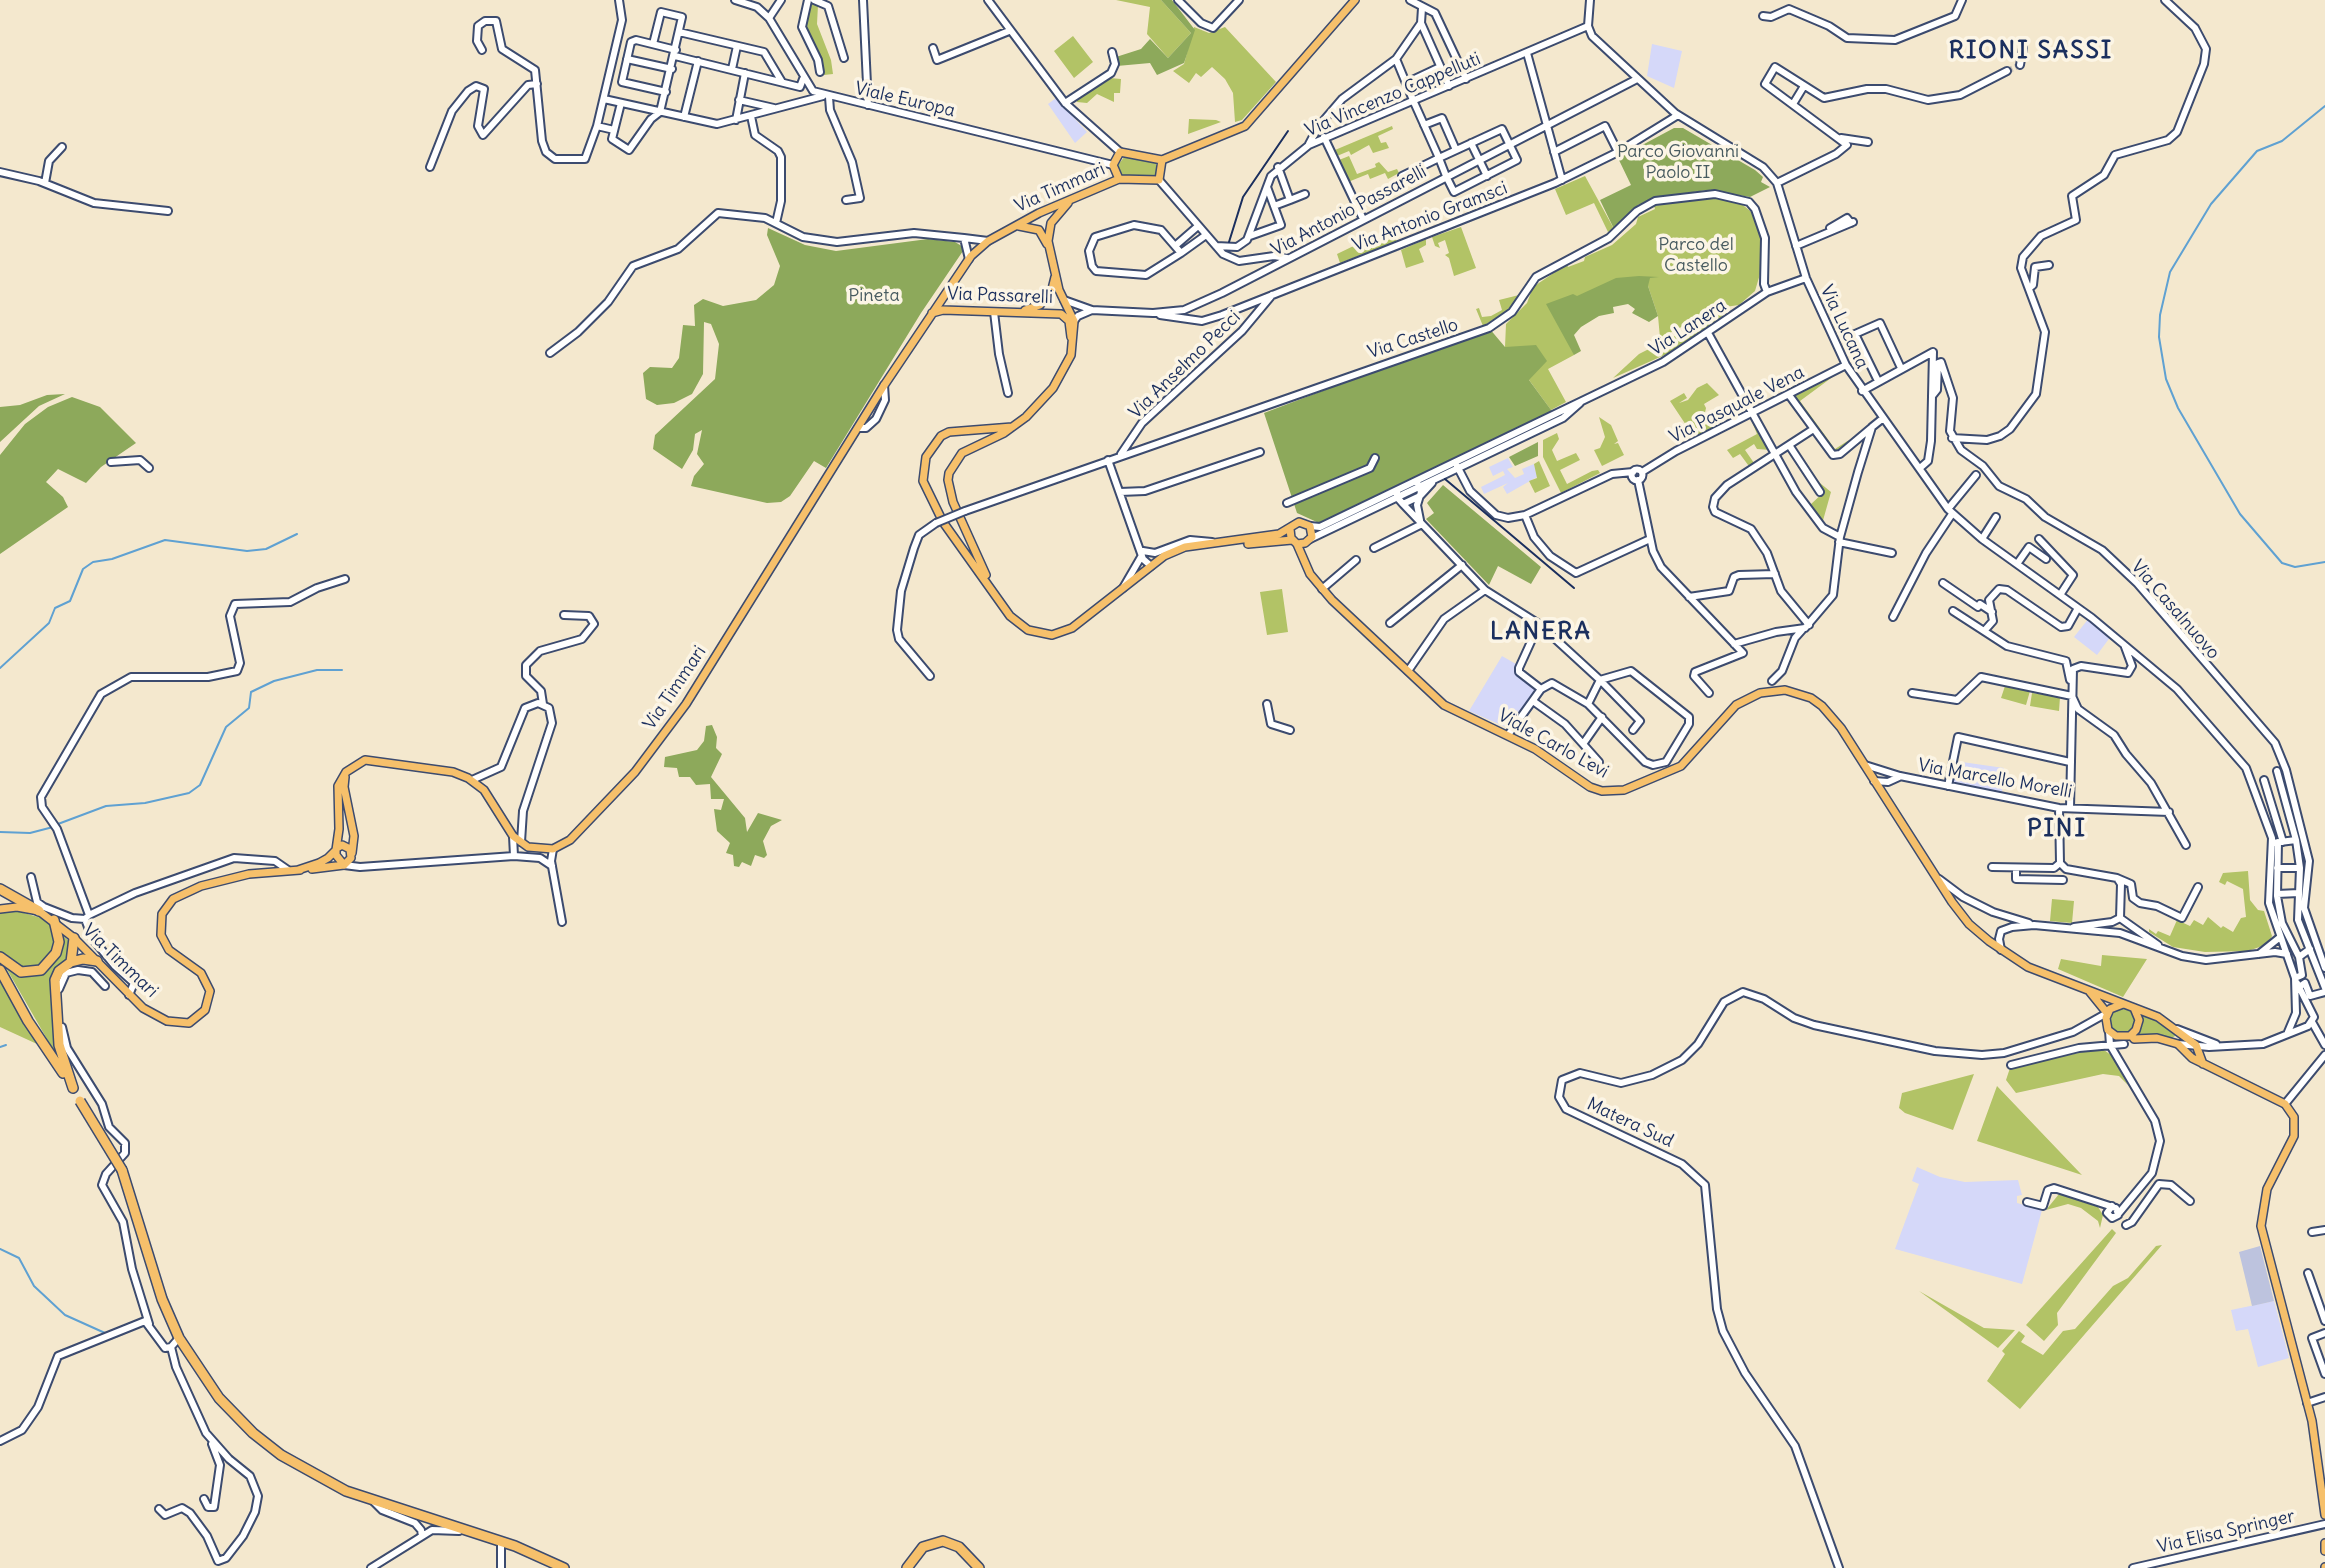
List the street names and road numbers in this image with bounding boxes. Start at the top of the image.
street label: Via Vincenzo Cappelluti [1302,48,1484,142]
street label: Viale Europa [853,78,957,122]
street label: Via Timmari [1012,159,1108,217]
street label: Via Antonio Passarelli [1268,161,1430,261]
street label: Via Antonio Gramsci [1349,177,1511,257]
street label: Via Lucana [1815,282,1873,372]
street label: Via Passarelli [947,283,1053,309]
street label: Via Lanera [1645,295,1731,361]
street label: Via Anselmo Pecci [1125,307,1245,423]
street label: Via Castello [1365,314,1461,364]
street label: Via Pasquale Vena [1666,362,1808,448]
street label: Via Casalnuovo [2126,556,2224,664]
street label: Via Timmari [639,642,711,734]
street label: Viale Carlo Levi [1494,705,1612,783]
street label: Via Marcello Morelli [1916,755,2074,803]
street label: Via Timmari [78,920,162,1002]
street label: Matera Sud [1583,1094,1677,1152]
street label: Via Elisa Springer [2155,1506,2297,1558]

